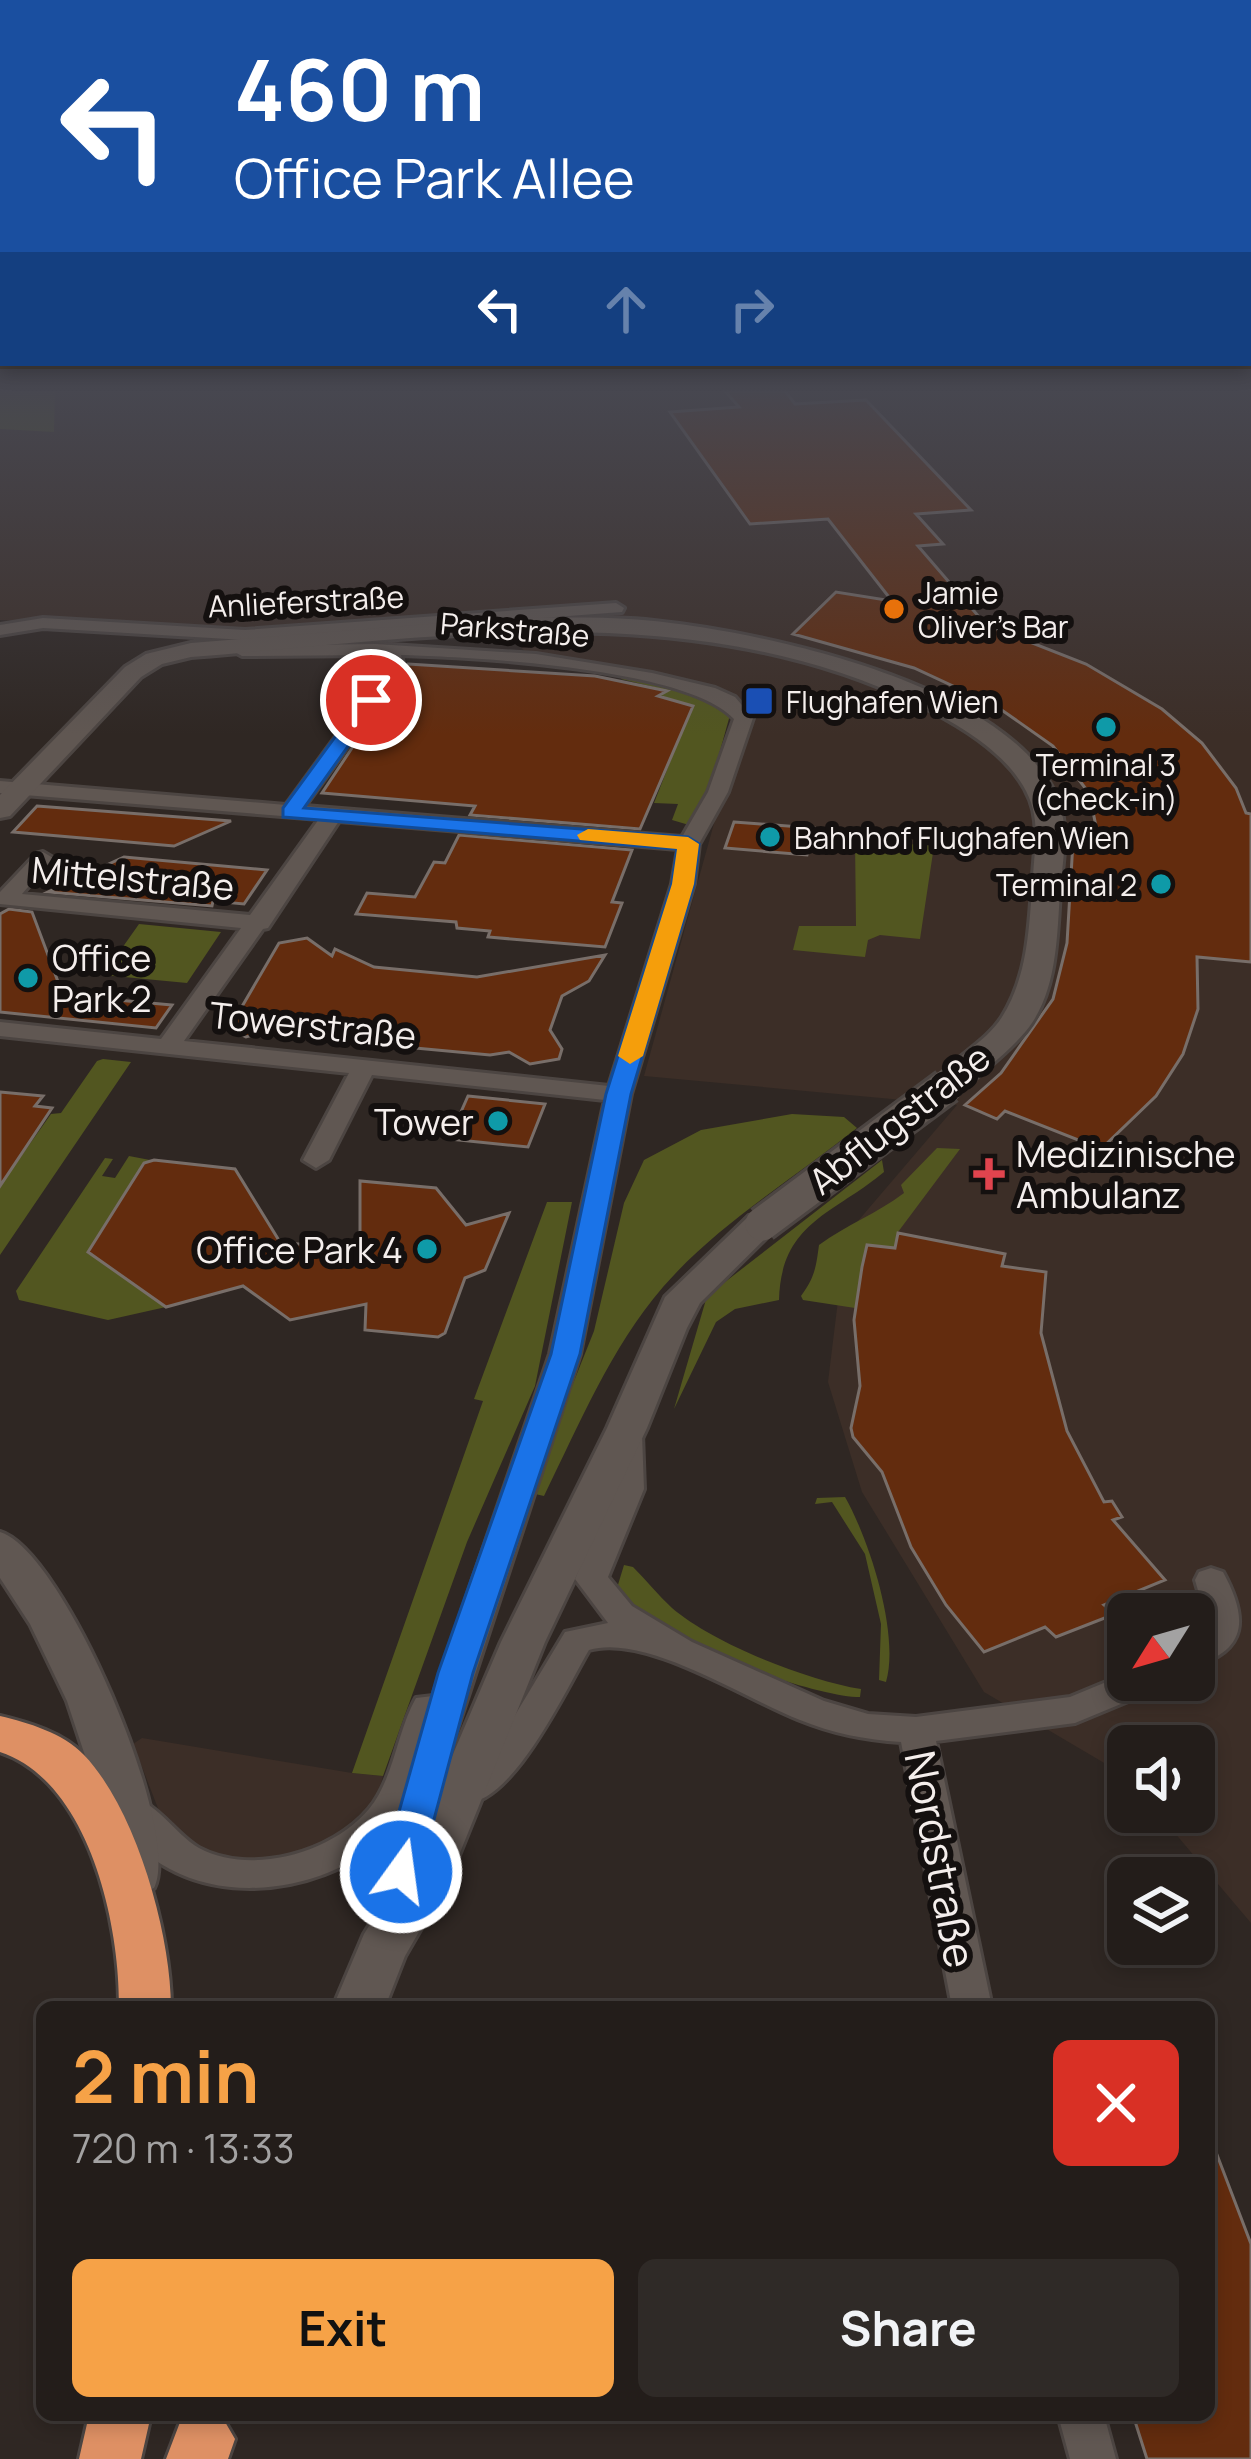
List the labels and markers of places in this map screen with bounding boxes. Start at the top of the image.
place label: Jamie Oliver's Bar [918,572,1069,647]
marker: Jamie Oliver's Bar [881,596,907,622]
pin [320,649,422,751]
place label: Flughafen Wien [786,681,999,722]
marker: Flughafen Wien [743,685,775,717]
marker: Terminal 3 (check-in) [1093,714,1119,740]
place label: Terminal 3 (check-in) [1034,744,1178,819]
place label: Bahnhof Flughafen Wien [794,817,1129,858]
marker: Bahnhof Flughafen Wien [757,824,783,850]
place label: Terminal 2 [996,864,1137,905]
marker: Terminal 2 [1148,871,1174,897]
place label: Office Park 2 [52,933,151,1023]
marker: Office Park 2 [15,965,41,991]
place label: Tower [374,1097,474,1146]
marker: Tower [485,1108,511,1134]
place label: Medizinische Ambulanz [1016,1129,1236,1219]
marker: Medizinische Ambulanz [973,1158,1005,1190]
place label: Office Park 4 [196,1225,403,1274]
marker: Office Park 4 [414,1236,440,1262]

